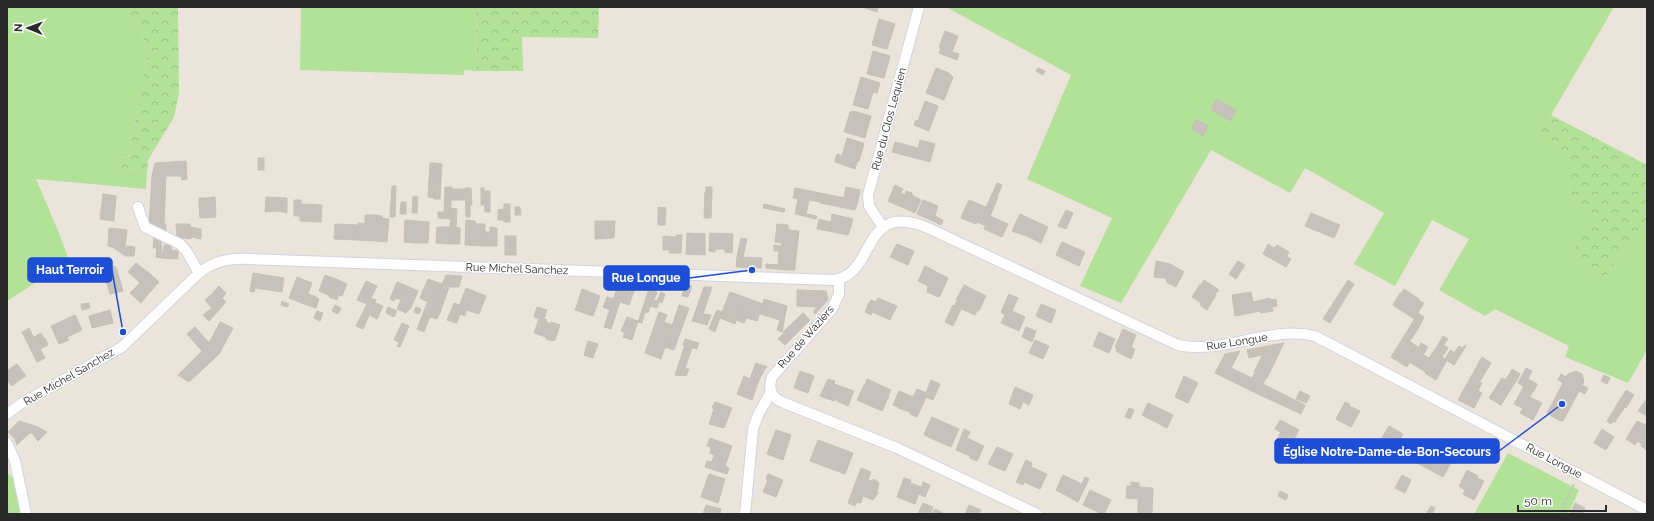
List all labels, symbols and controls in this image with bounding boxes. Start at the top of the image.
north arrow [8,8,48,48]
text: N [12,24,25,32]
street label: Rue du Clos Lequien [869,66,909,172]
callout: Haut Terroir [28,258,112,282]
street label: Rue Michel Sanchez [465,261,569,277]
text: Haut Terroir [36,263,104,277]
callout: Rue Longue [604,266,689,290]
text: Rue Longue [611,271,681,285]
street label: Rue de Waziers [775,303,837,371]
street label: Rue Longue [1205,331,1269,353]
street label: Rue Michel Sanchez [21,345,117,408]
callout: Église Notre-Dame-de-Bon-Secours [1275,439,1499,463]
street label: Rue Longue [1524,441,1585,482]
text: Église Notre-Dame-de-Bon-Secours [1283,444,1491,459]
scale bar [1518,487,1606,513]
text: 50 m [1524,494,1552,508]

